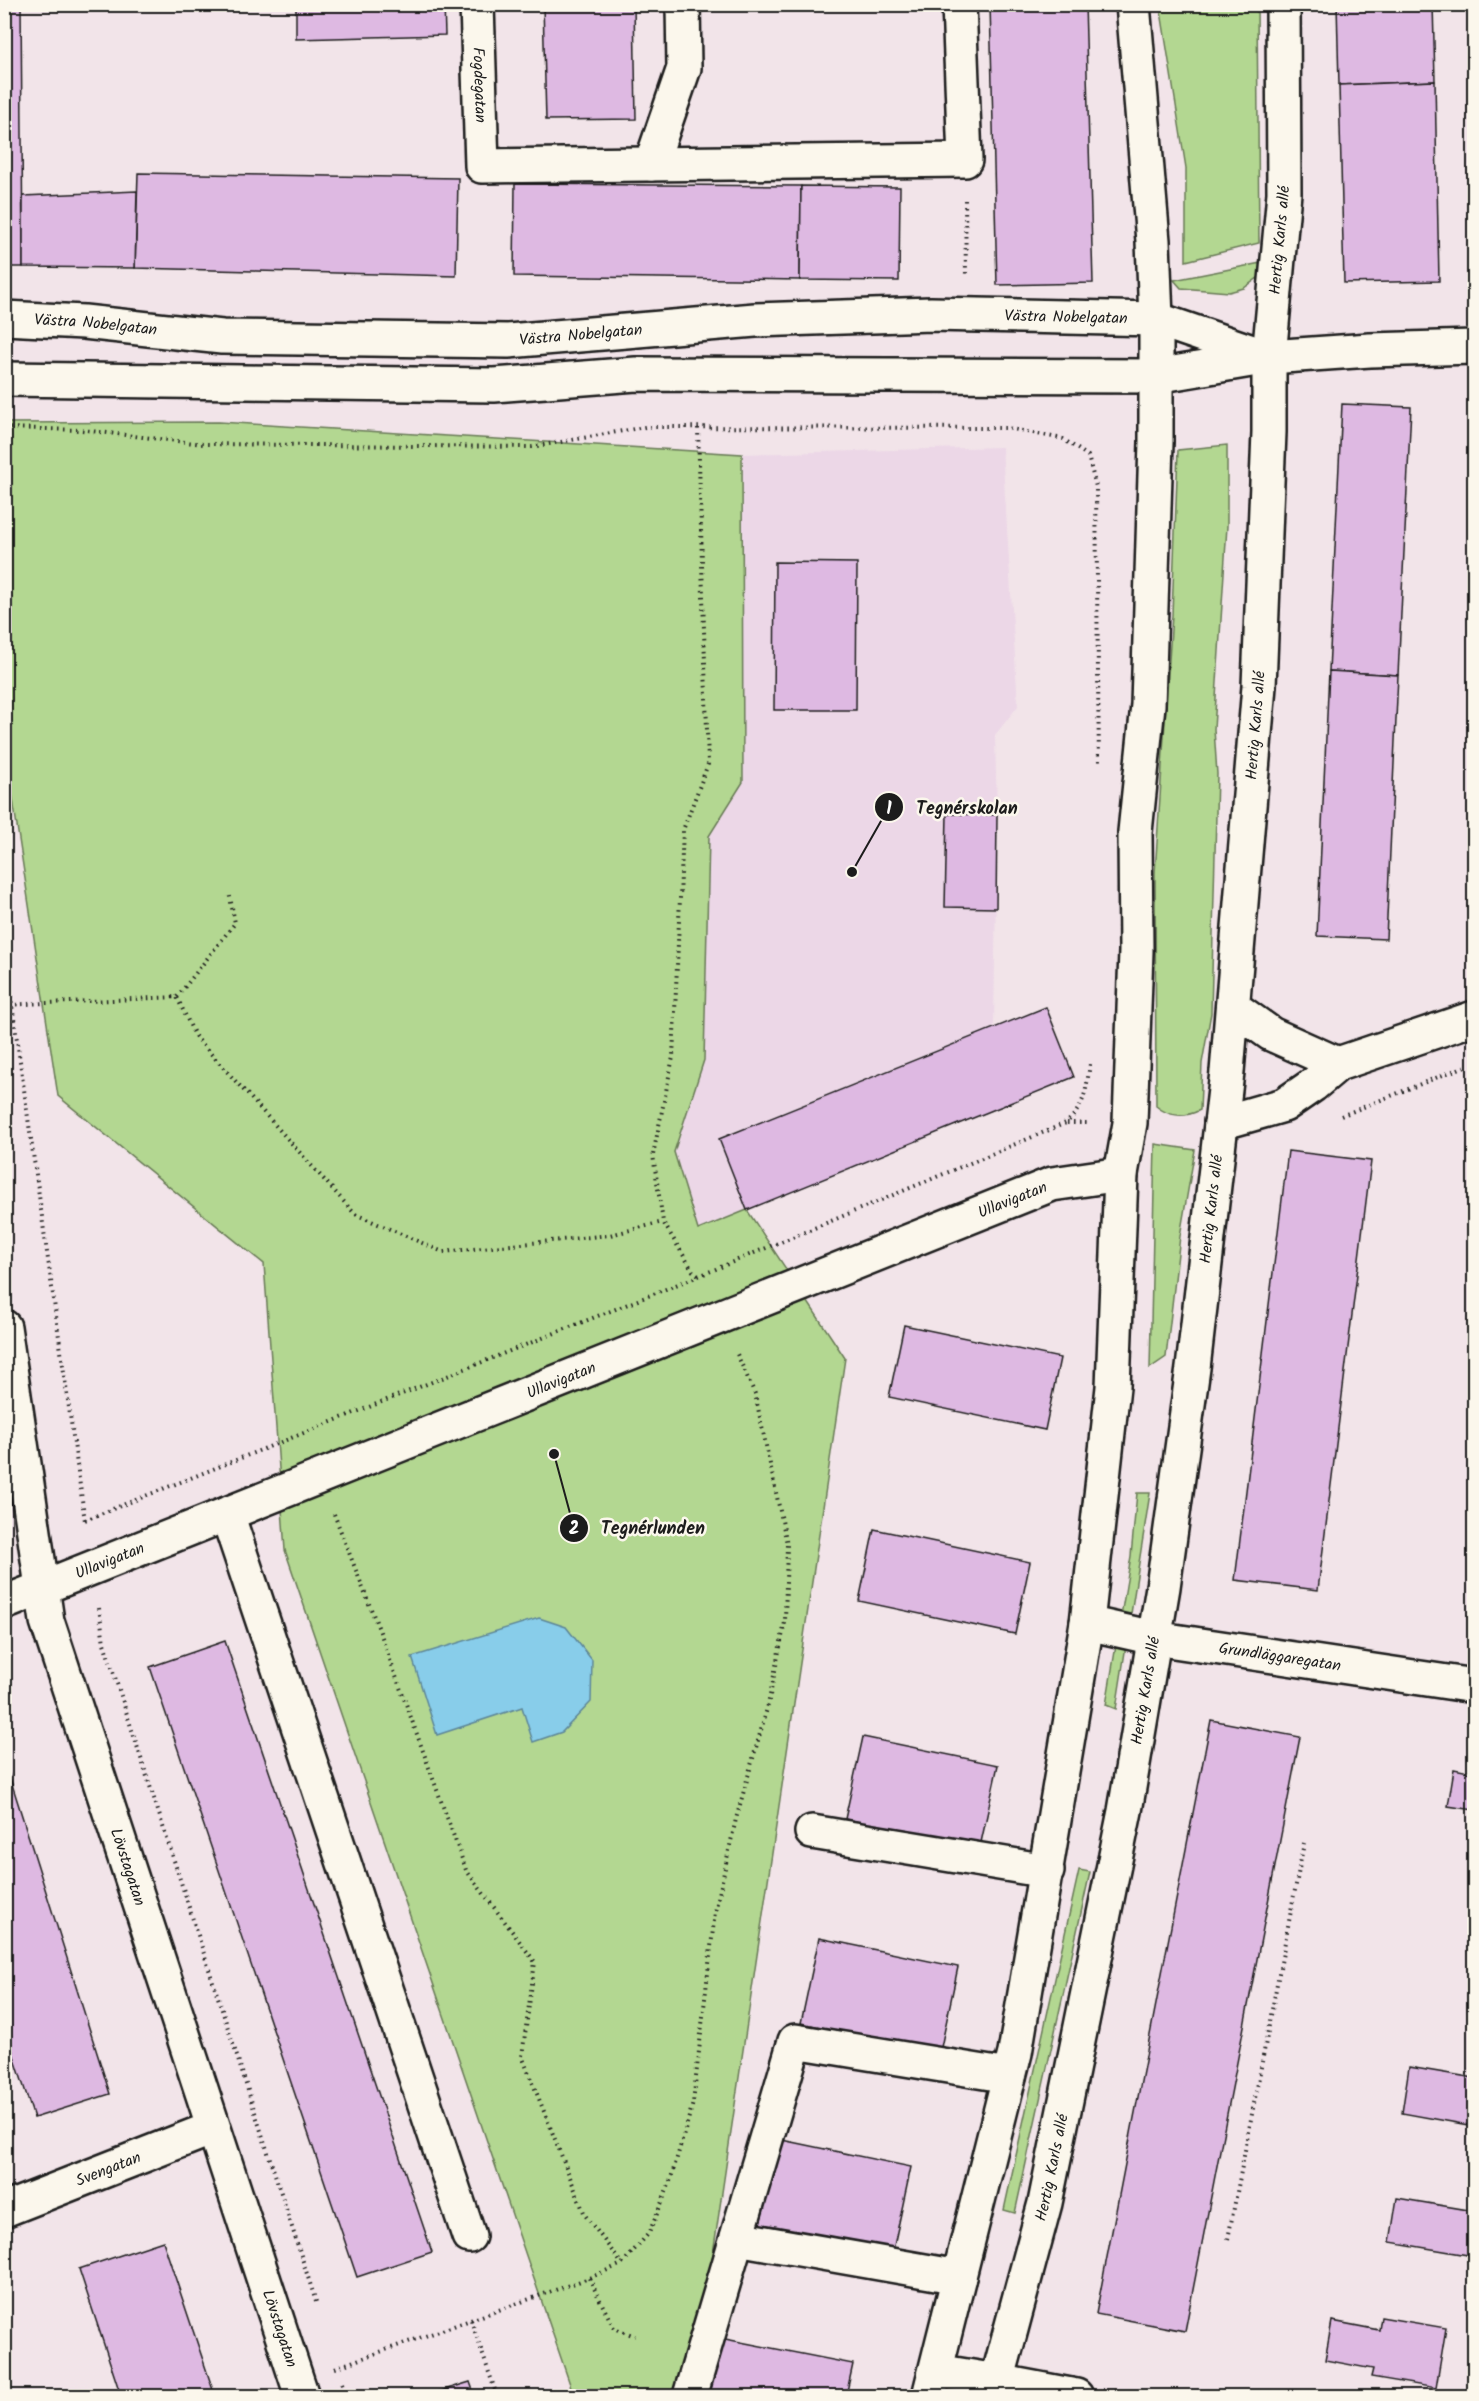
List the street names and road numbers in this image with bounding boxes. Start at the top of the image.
street label: Fogdegatan [466,47,493,123]
street label: Hertig Karls allé [1262,185,1296,296]
street label: Västra Nobelgatan [1004,303,1128,331]
street label: Västra Nobelgatan [34,307,158,342]
street label: Västra Nobelgatan [518,317,643,352]
street label: Hertig Karls allé [1239,669,1272,781]
street label: Hertig Karls allé [1193,1153,1230,1265]
street label: Ullavigatan [974,1175,1051,1225]
street label: Ullavigatan [523,1355,600,1405]
street label: Ullavigatan [71,1536,148,1586]
street label: Hertig Karls allé [1124,1634,1167,1747]
street label: Grundläggaregatan [1217,1635,1343,1678]
street label: Lövstagatan [103,1825,152,1909]
street label: Hertig Karls allé [1028,2111,1076,2224]
street label: Svengatan [72,2145,145,2193]
street label: Lövstagatan [255,2286,304,2371]

